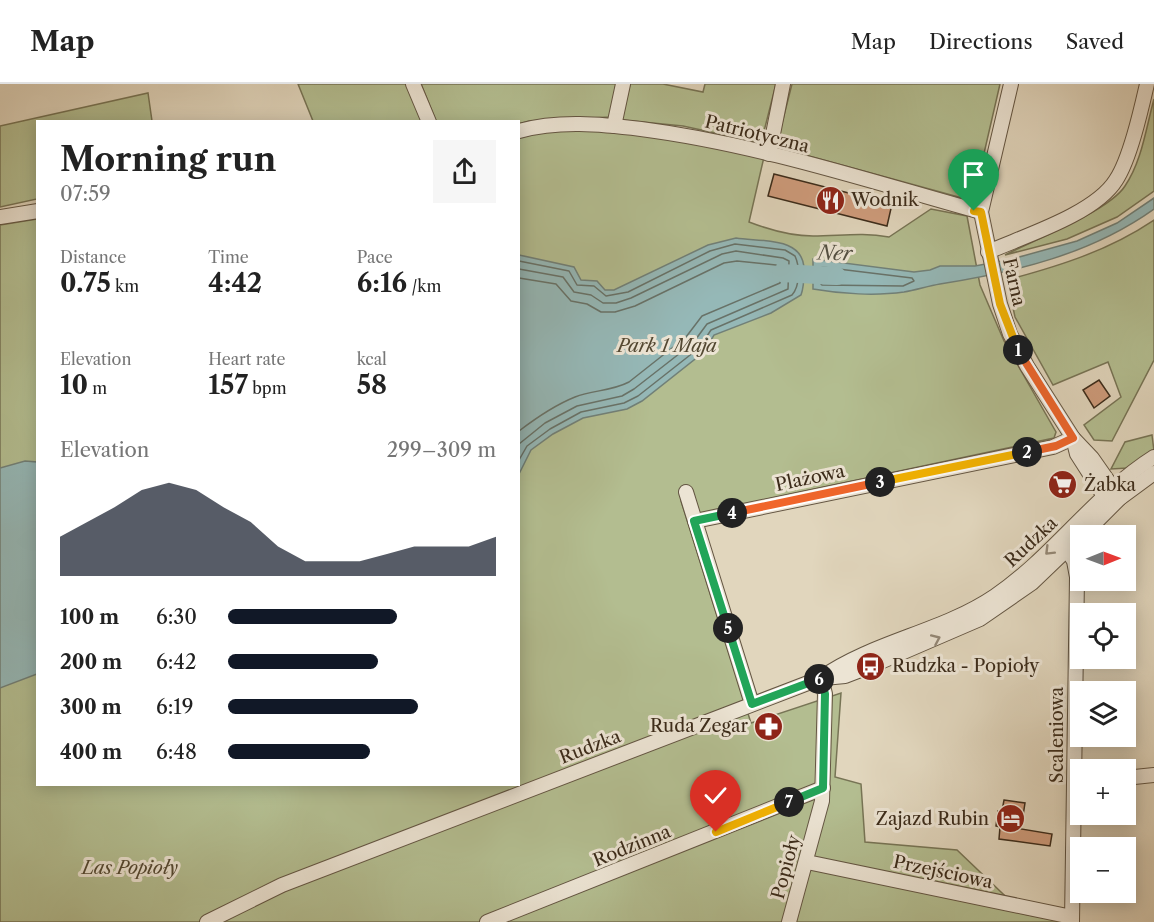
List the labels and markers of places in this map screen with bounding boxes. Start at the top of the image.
pin [948,149,999,211]
restaurant icon: Wodnik [814,184,846,216]
place label: Wodnik [850,189,920,211]
pin: 1 [1003,335,1033,365]
pin: 2 [1012,437,1042,467]
pin: 3 [865,467,895,497]
supermarket icon: Żabka [1047,469,1079,501]
place label: Żabka [1084,473,1137,496]
pin: 4 [717,498,747,528]
pin: 5 [713,613,743,643]
bus stop icon: Rudzka - Popioły [855,650,887,682]
place label: Rudzka - Popioły [892,655,1040,677]
pin: 6 [804,664,834,694]
pharmacy icon: Ruda Zegar [753,710,785,742]
place label: Ruda Zegar [650,715,748,737]
pin [690,770,741,832]
pin: 7 [774,787,804,817]
hotel icon: Zajazd Rubin [994,803,1026,835]
place label: Zajazd Rubin [876,808,989,830]

